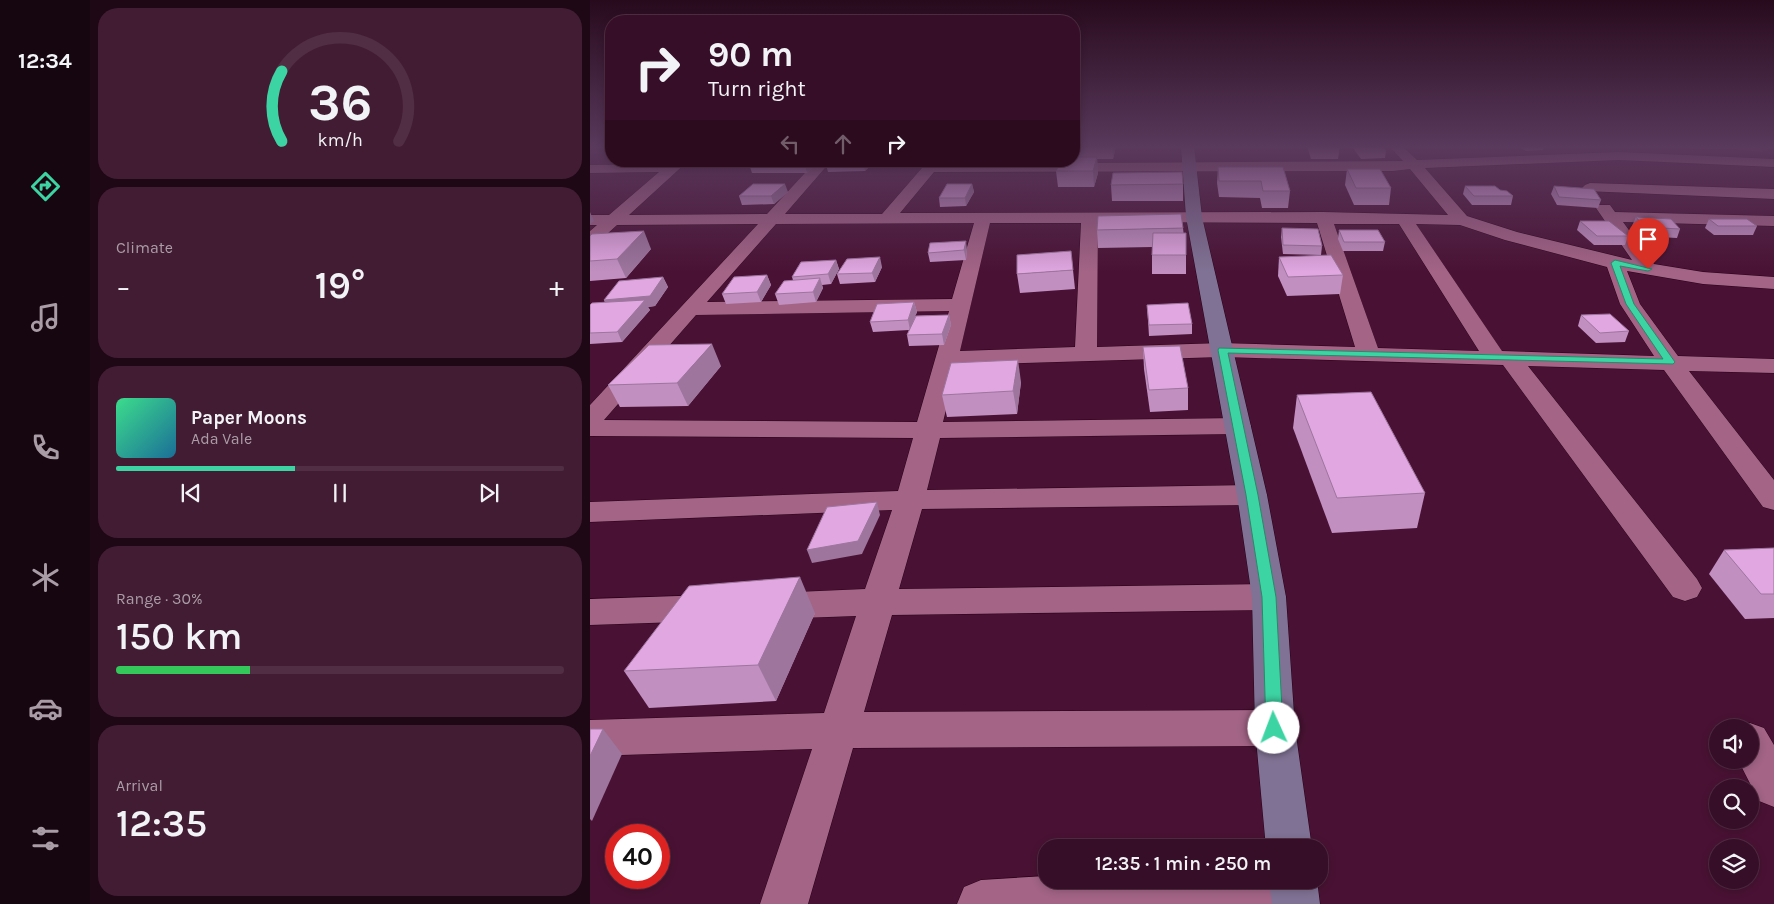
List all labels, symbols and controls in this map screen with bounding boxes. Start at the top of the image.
text: 90 m [708,34,794,75]
icon: right [625,35,690,100]
text: 12:34 [18,48,72,74]
text: 36 [308,72,372,133]
text: Turn right [708,76,806,102]
text: km/h [317,130,363,151]
icon: left [776,130,804,158]
icon: ahead [829,130,857,158]
icon: right [882,130,910,158]
icon: directions [28,169,63,204]
pin [1627,218,1669,269]
icon: arrive [1634,225,1662,253]
text: Climate [116,238,173,257]
text: 19° [315,263,365,308]
text: − [116,270,131,303]
text: + [549,270,564,303]
icon: music [28,300,63,335]
text: Paper Moons [191,407,307,429]
text: Ada Vale [191,429,252,448]
icon: phone [28,430,63,465]
icon: previous [177,479,205,507]
icon: pause [326,479,354,507]
icon: next [475,479,503,507]
icon: climate [28,560,63,595]
text: Range · 30% [116,589,203,608]
text: 150 km [116,614,242,659]
icon: car [28,691,63,726]
position arrow [1247,701,1299,753]
map controls [1709,719,1759,889]
button: sound [1709,719,1759,769]
text: Arrival [116,776,163,795]
button: search [1709,779,1759,829]
text: 12:35 [116,801,207,846]
icon: filters [28,821,63,856]
speed limit sign: 40 [605,824,670,889]
button: layers [1709,839,1759,889]
text: 12:35 · 1 min · 250 m [1095,853,1271,875]

